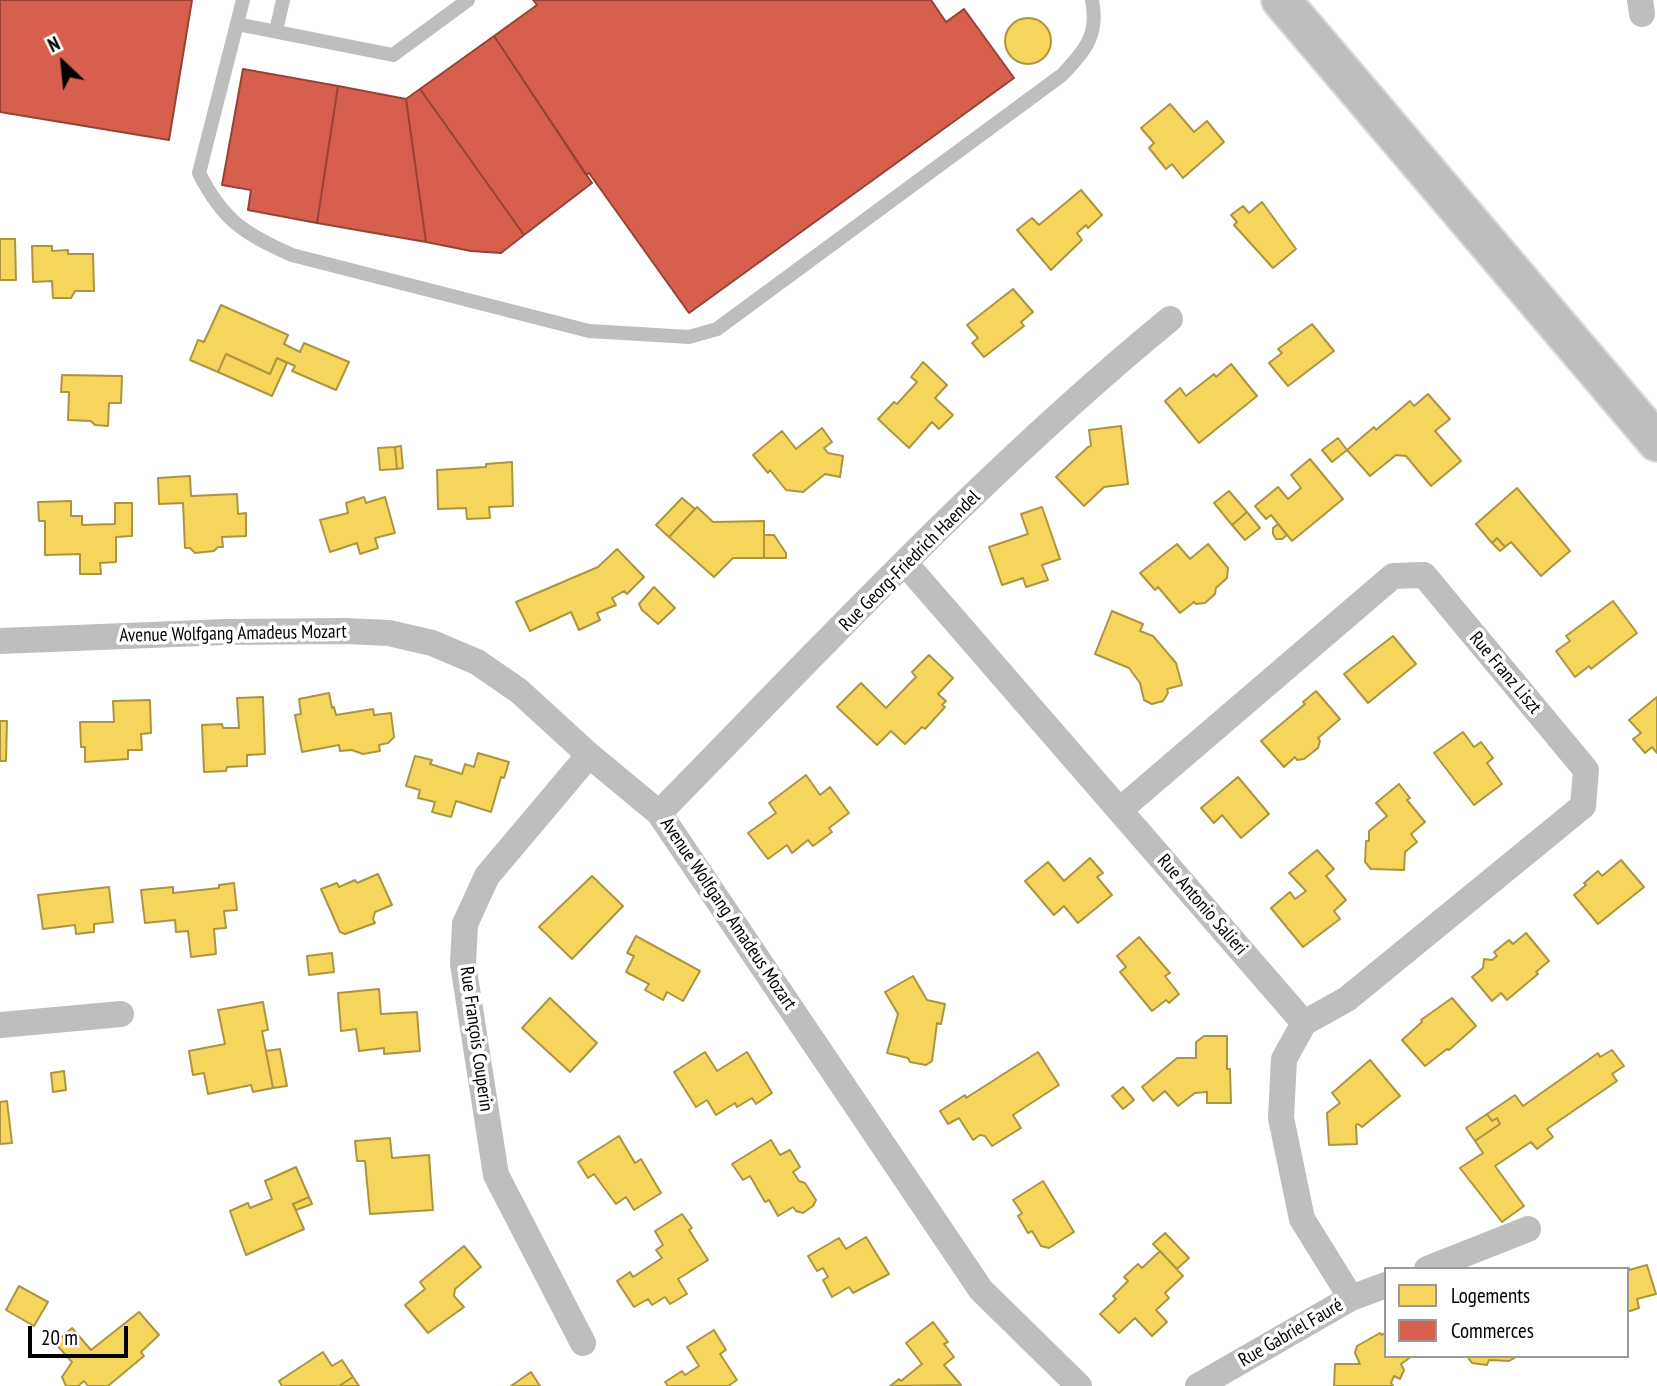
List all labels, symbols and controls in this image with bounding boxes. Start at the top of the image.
north arrow [28,28,98,98]
text: N [44,31,64,57]
street label: Rue Georg-Friedrich Haendel [835,486,985,636]
street label: Avenue Wolfgang Amadeus Mozart [119,621,347,647]
street label: Rue Franz Liszt [1464,628,1546,718]
street label: Avenue Wolfgang Amadeus Mozart [655,814,801,1014]
street label: Rue Antonio Salieri [1152,850,1252,960]
street label: Rue François Couperin [455,965,497,1113]
legend [1384,1267,1629,1358]
text: Logements [1451,1282,1530,1309]
street label: Rue Gabriel Fauré [1235,1294,1347,1372]
scale bar [32,1312,131,1356]
text: Commerces [1451,1317,1534,1344]
text: 20 m [41,1324,78,1351]

